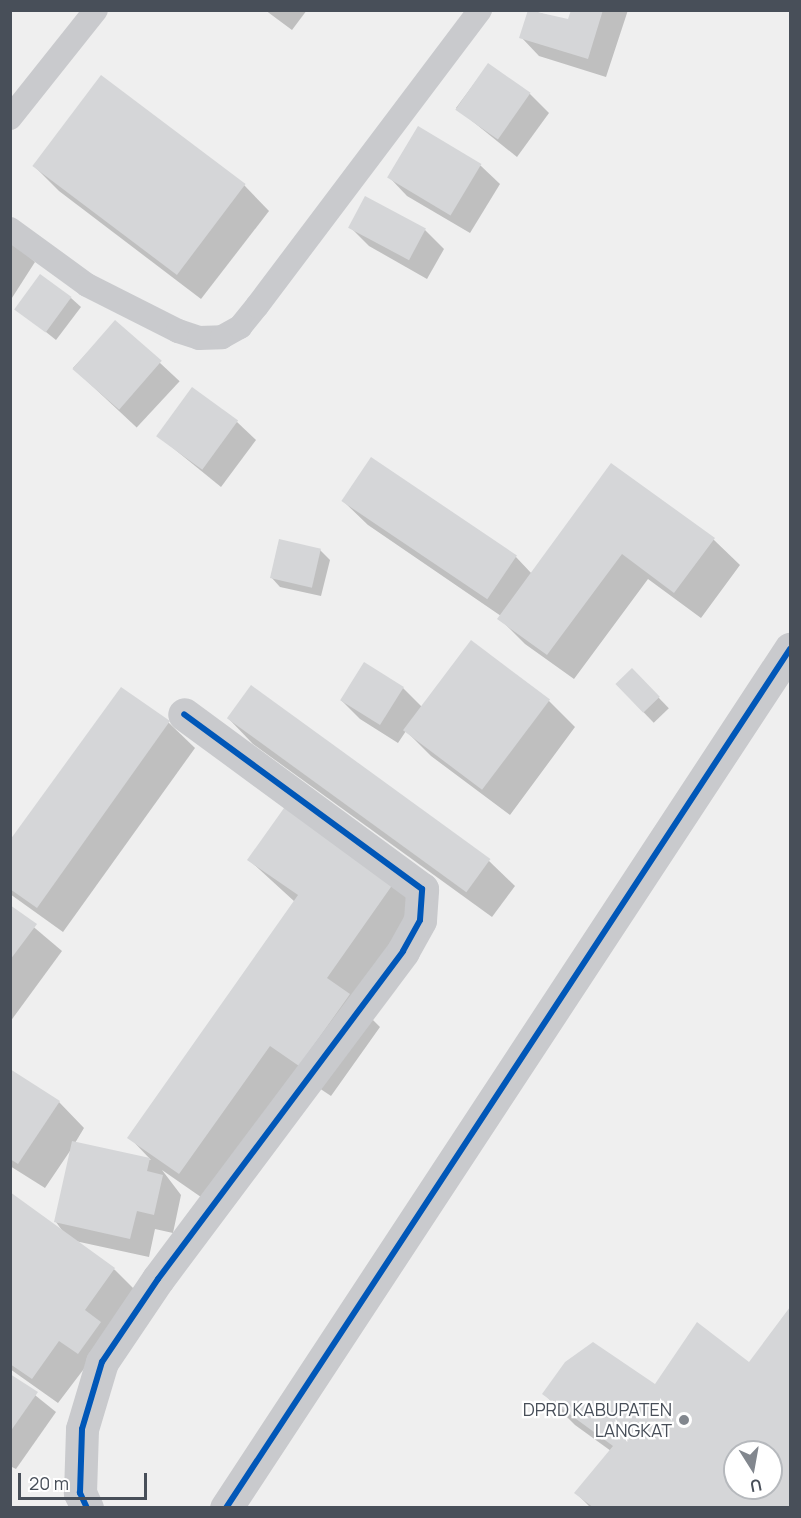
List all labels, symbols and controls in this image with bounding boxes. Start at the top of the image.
place label: DPRD KABUPATEN LANGKAT [523,1399,672,1442]
marker: DPRD KABUPATEN LANGKAT [677,1413,691,1427]
north arrow [723,1440,783,1500]
scale bar [21,1461,150,1499]
text: 20 m [29,1471,69,1495]
text: U [748,1474,764,1498]

